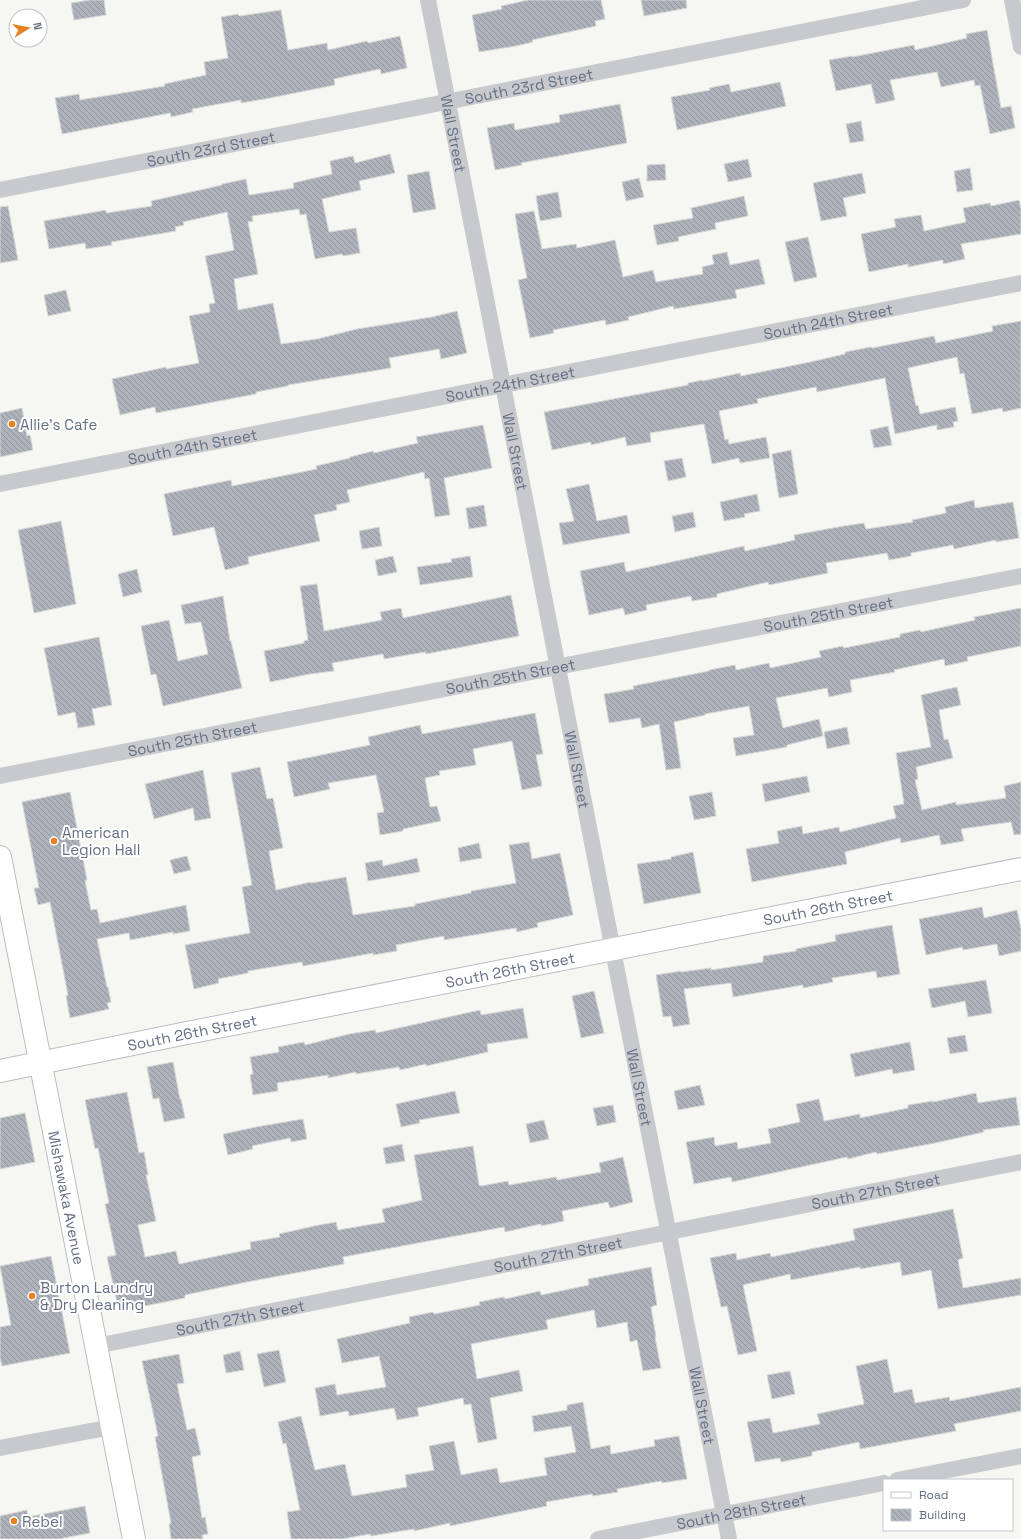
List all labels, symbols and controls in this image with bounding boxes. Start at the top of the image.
north arrow [8,8,48,48]
text: N [30,21,45,31]
street label: South 23rd Street [463,64,595,108]
street label: Wall Street [437,93,471,174]
street label: South 23rd Street [145,126,277,170]
street label: South 24th Street [762,299,895,343]
street label: South 24th Street [444,362,577,406]
street label: Wall Street [499,411,533,492]
place label: Allie's Cafe [20,415,97,434]
marker: Allie's Cafe [7,419,17,429]
street label: South 24th Street [126,424,259,468]
street label: South 25th Street [762,592,895,636]
street label: South 25th Street [444,654,577,698]
street label: South 25th Street [126,716,259,760]
street label: Wall Street [561,729,595,810]
place label: American Legion Hall [62,823,140,859]
marker: American Legion Hall [49,836,59,846]
street label: South 26th Street [761,885,894,929]
street label: South 26th Street [444,947,577,992]
street label: South 26th Street [126,1010,259,1054]
street label: Wall Street [623,1047,657,1128]
street label: Mishawaka Avenue [44,1129,89,1266]
street label: South 27th Street [810,1169,942,1213]
street label: South 27th Street [492,1232,624,1276]
place label: Burton Laundry & Dry Cleaning [40,1278,153,1314]
marker: Burton Laundry & Dry Cleaning [27,1291,37,1301]
street label: South 27th Street [174,1295,306,1339]
street label: Wall Street [686,1365,720,1446]
legend [883,1479,1013,1531]
text: Road [919,1487,948,1503]
street label: South 28th Street [675,1489,808,1533]
text: Building [919,1507,966,1523]
place label: Rebel [22,1512,63,1531]
marker: Rebel [9,1516,19,1526]

